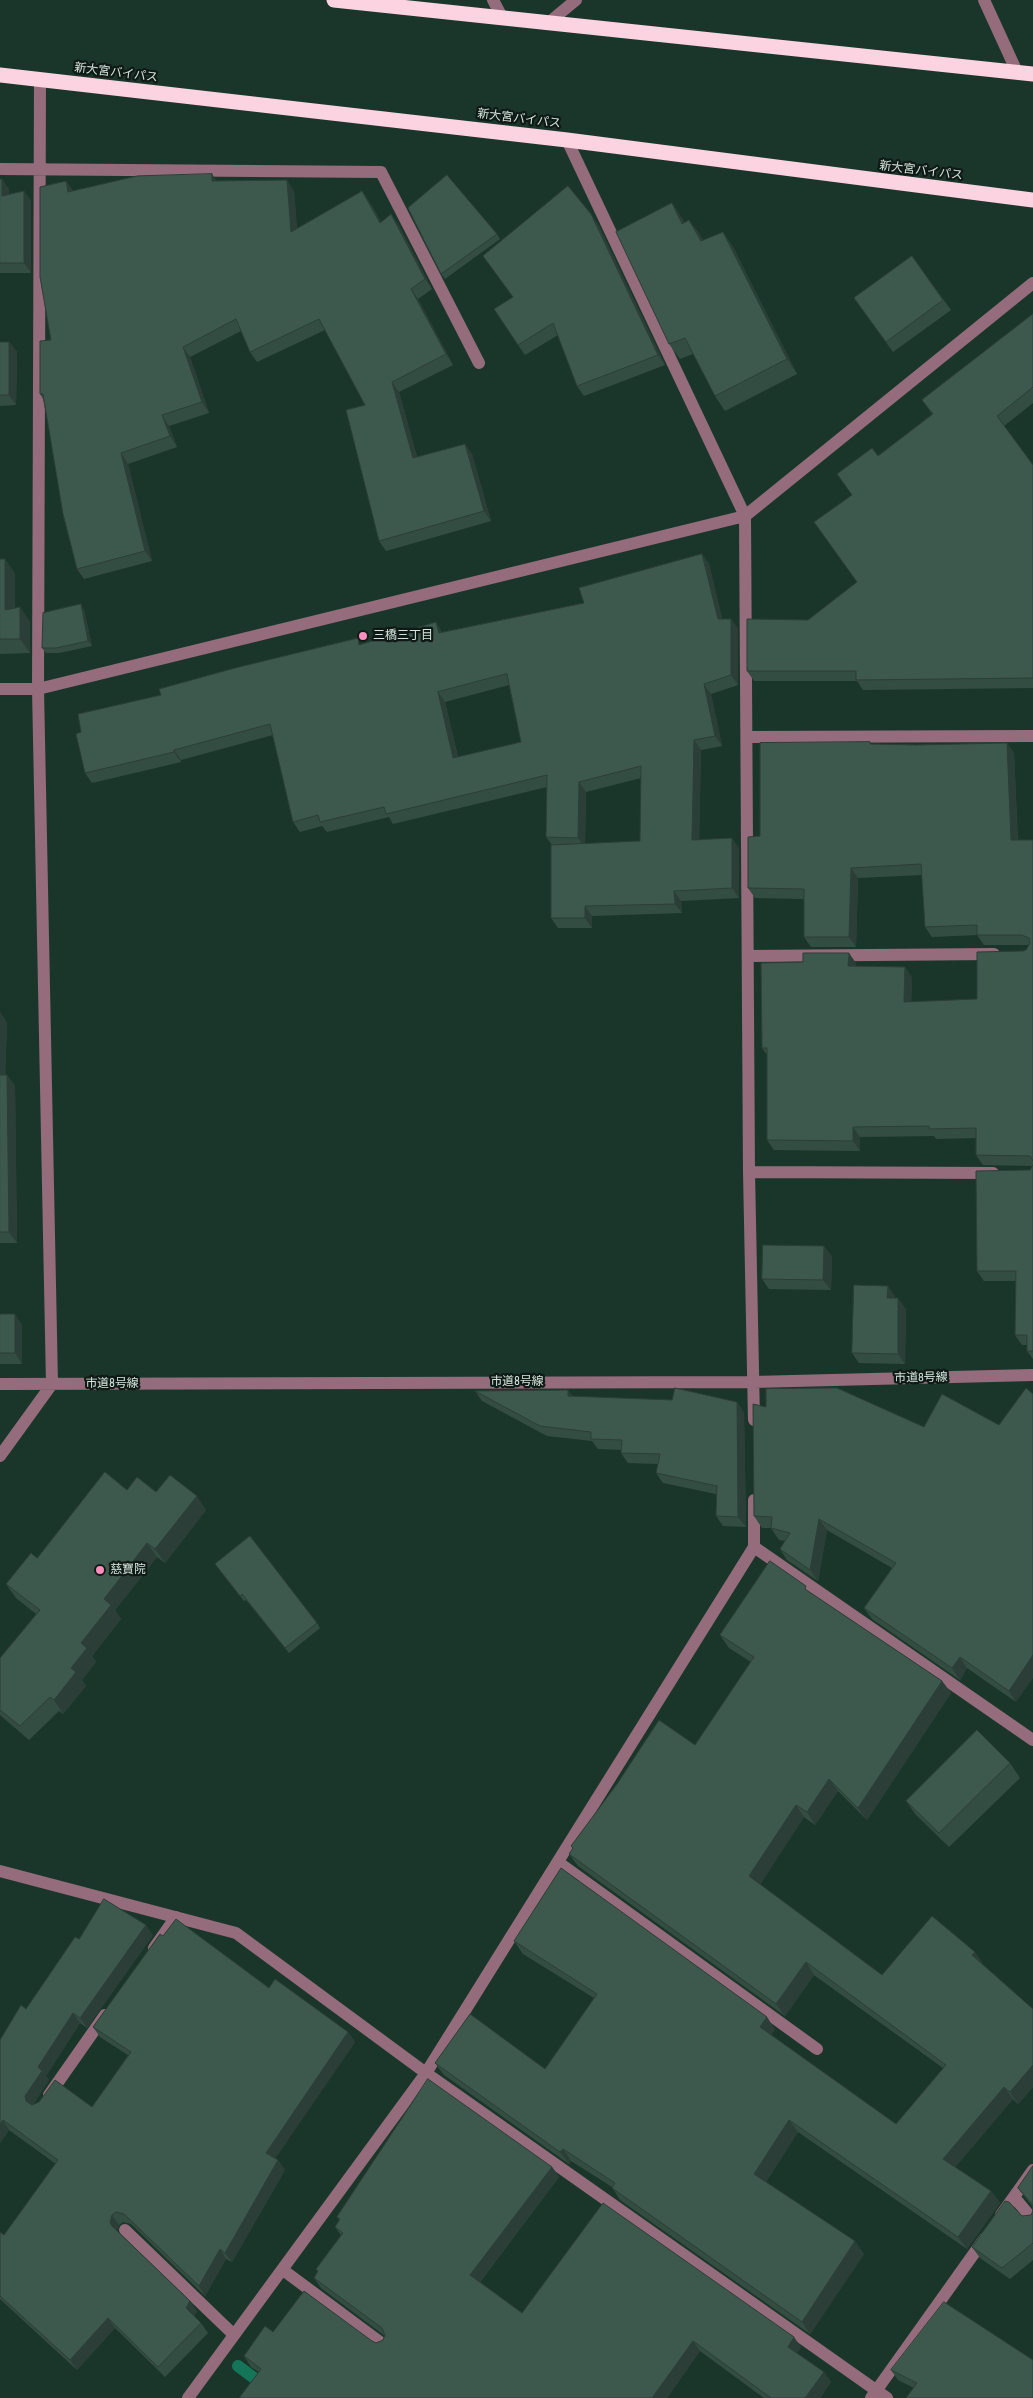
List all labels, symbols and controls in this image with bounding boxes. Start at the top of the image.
street label: 新大宮バイパス [73,61,159,85]
street label: 新大宮バイパス [476,107,562,131]
street label: 新大宮バイパス [878,159,964,183]
place label: 三橋三丁目 [373,629,433,643]
marker: 三橋三丁目 [357,630,369,642]
street label: 市道8号線 [894,1370,948,1386]
street label: 市道8号線 [490,1375,544,1389]
street label: 市道8号線 [85,1377,139,1391]
place label: 慈寶院 [110,1563,146,1577]
marker: 慈寶院 [94,1564,106,1576]

